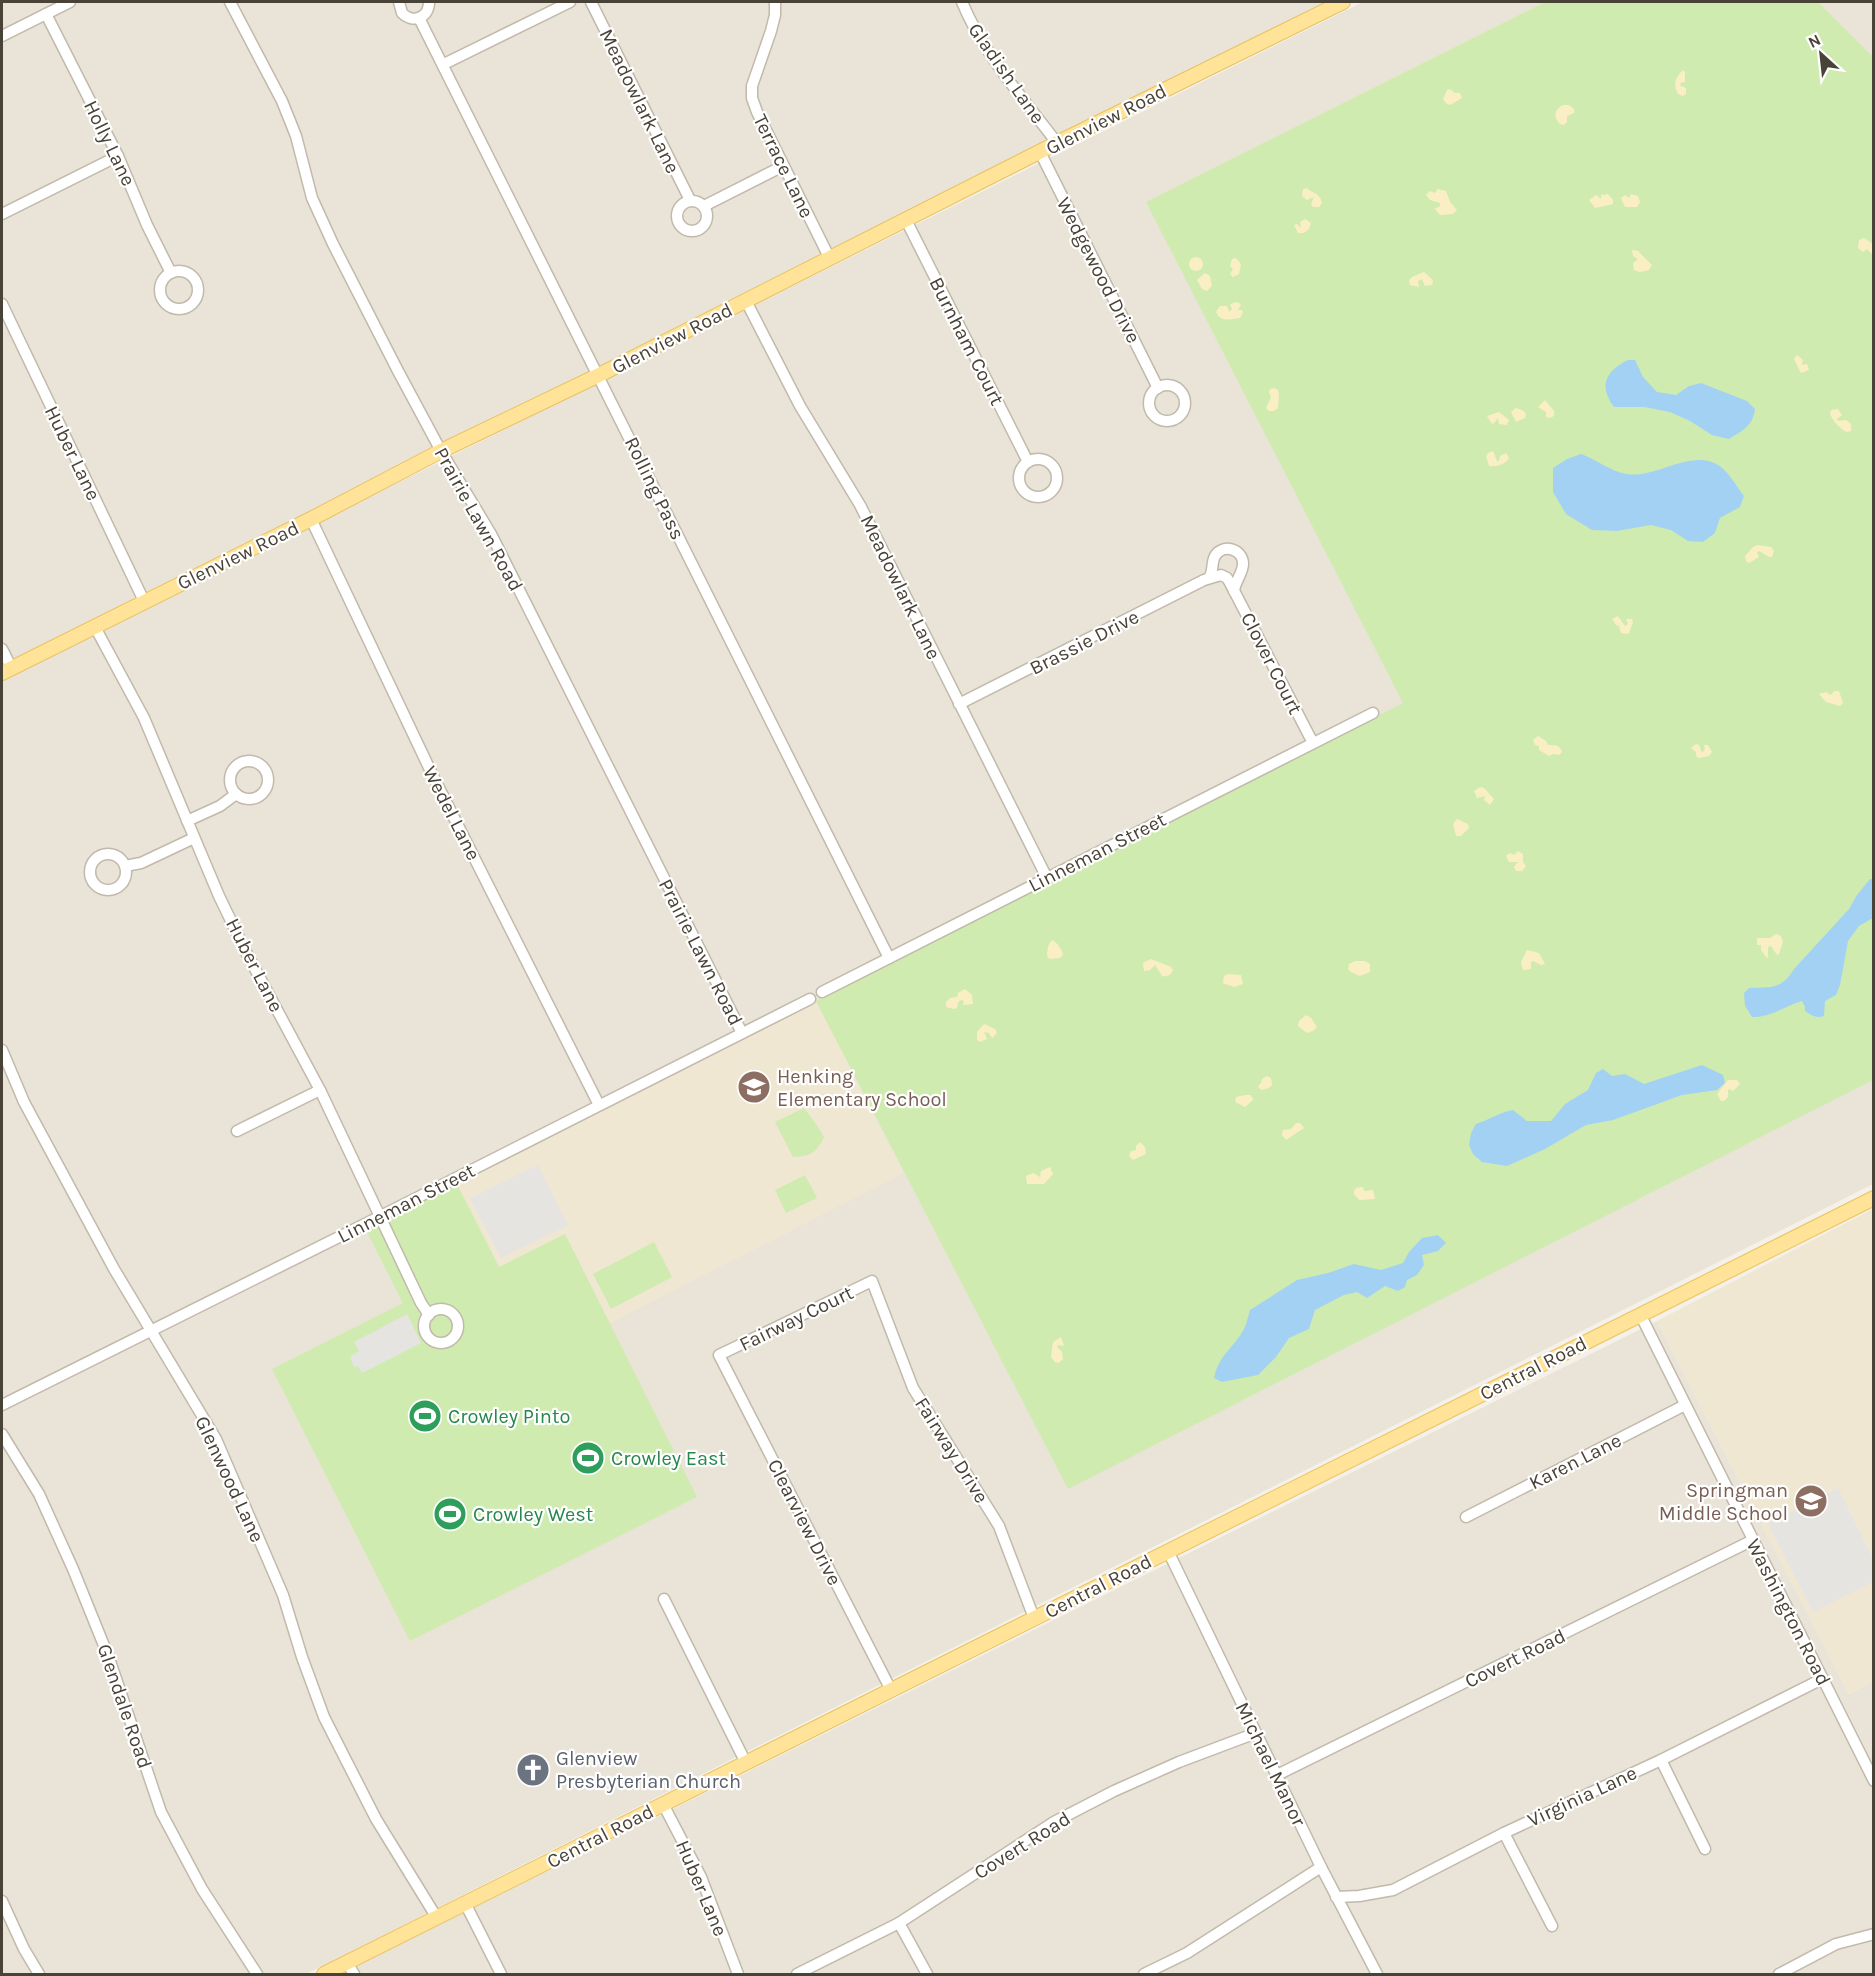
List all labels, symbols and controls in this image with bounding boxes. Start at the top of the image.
street label: Gladish Lane [964,19,1050,128]
north arrow [1791,24,1851,84]
street label: Meadowlark Lane [595,25,685,177]
text: N [1805,30,1824,52]
street label: Glenview Road [1042,79,1170,160]
street label: Holly Lane [79,97,140,190]
street label: Terrace Lane [749,111,819,222]
street label: Wedgewood Drive [1052,193,1145,347]
street label: Burnham Court [924,273,1009,409]
street label: Glenview Road [608,298,736,379]
street label: Huber Lane [40,402,105,504]
street label: Rolling Pass [620,433,689,543]
street label: Prairie Lawn Road [429,443,528,595]
street label: Meadowlark Lane [856,511,946,663]
street label: Glenview Road [174,516,303,595]
street label: Brassie Drive [1026,605,1143,680]
street label: Clover Court [1236,608,1307,718]
street label: Wedel Lane [418,762,485,864]
street label: Linneman Street [1025,808,1170,897]
street label: Prairie Lawn Road [654,875,747,1029]
street label: Huber Lane [221,914,288,1016]
place label: Henking Elementary School [777,1065,947,1111]
school or university icon: Henking Elementary School [736,1069,772,1105]
street label: Linneman Street [334,1159,479,1248]
street label: Fairway Court [736,1281,857,1356]
street label: Central Road [1476,1332,1590,1405]
street label: Fairway Drive [910,1393,993,1507]
sports icon: Crowley Pinto [407,1398,443,1434]
place label: Crowley Pinto [448,1405,570,1428]
street label: Glenwood Lane [190,1413,269,1546]
street label: Karen Lane [1525,1428,1625,1494]
sports icon: Crowley East [570,1440,606,1476]
place label: Crowley East [611,1447,727,1470]
street label: Clearview Drive [763,1455,846,1589]
place label: Springman Middle School [1659,1479,1788,1525]
school or university icon: Springman Middle School [1793,1483,1829,1519]
sports icon: Crowley West [432,1496,468,1532]
place label: Crowley West [473,1503,594,1526]
street label: Washington Road [1742,1535,1835,1689]
street label: Central Road [1041,1550,1155,1623]
street label: Covert Road [1461,1624,1569,1693]
street label: Glendale Road [92,1641,157,1772]
street label: Michael Manor [1231,1698,1311,1831]
place label: Glenview Presbyterian Church [556,1747,741,1793]
church icon: Glenview Presbyterian Church [515,1752,551,1788]
street label: Virginia Lane [1524,1761,1640,1832]
street label: Central Road [543,1800,657,1873]
street label: Covert Road [970,1807,1075,1884]
street label: Huber Lane [671,1837,732,1940]

